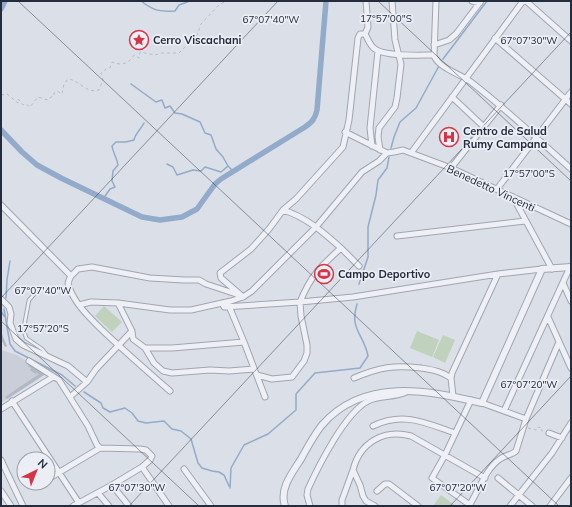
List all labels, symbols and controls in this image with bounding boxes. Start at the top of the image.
text: 17°57'00"S [360,12,412,25]
text: 67°07'40"W [243,13,299,26]
place icon: Cerro Viscachani [128,29,150,51]
place label: Cerro Viscachani [153,33,242,47]
text: 67°07'30"W [501,34,557,47]
place label: Centro de Salud Rumy Campana [463,124,547,151]
hospital icon: Centro de Salud Rumy Campana [438,126,460,148]
street label: Benedetto Vincenti [444,161,538,215]
text: 17°57'00"S [503,167,555,180]
sports icon: Campo Deportivo [313,263,335,285]
place label: Campo Deportivo [338,267,431,281]
text: 67°07'40"W [15,284,71,297]
text: 17°57'20"S [17,322,69,335]
text: 67°07'20"W [501,378,557,391]
north arrow [16,451,56,491]
text: N [35,456,51,472]
text: 67°07'30"W [109,481,165,494]
text: 67°07'20"W [430,481,486,494]

